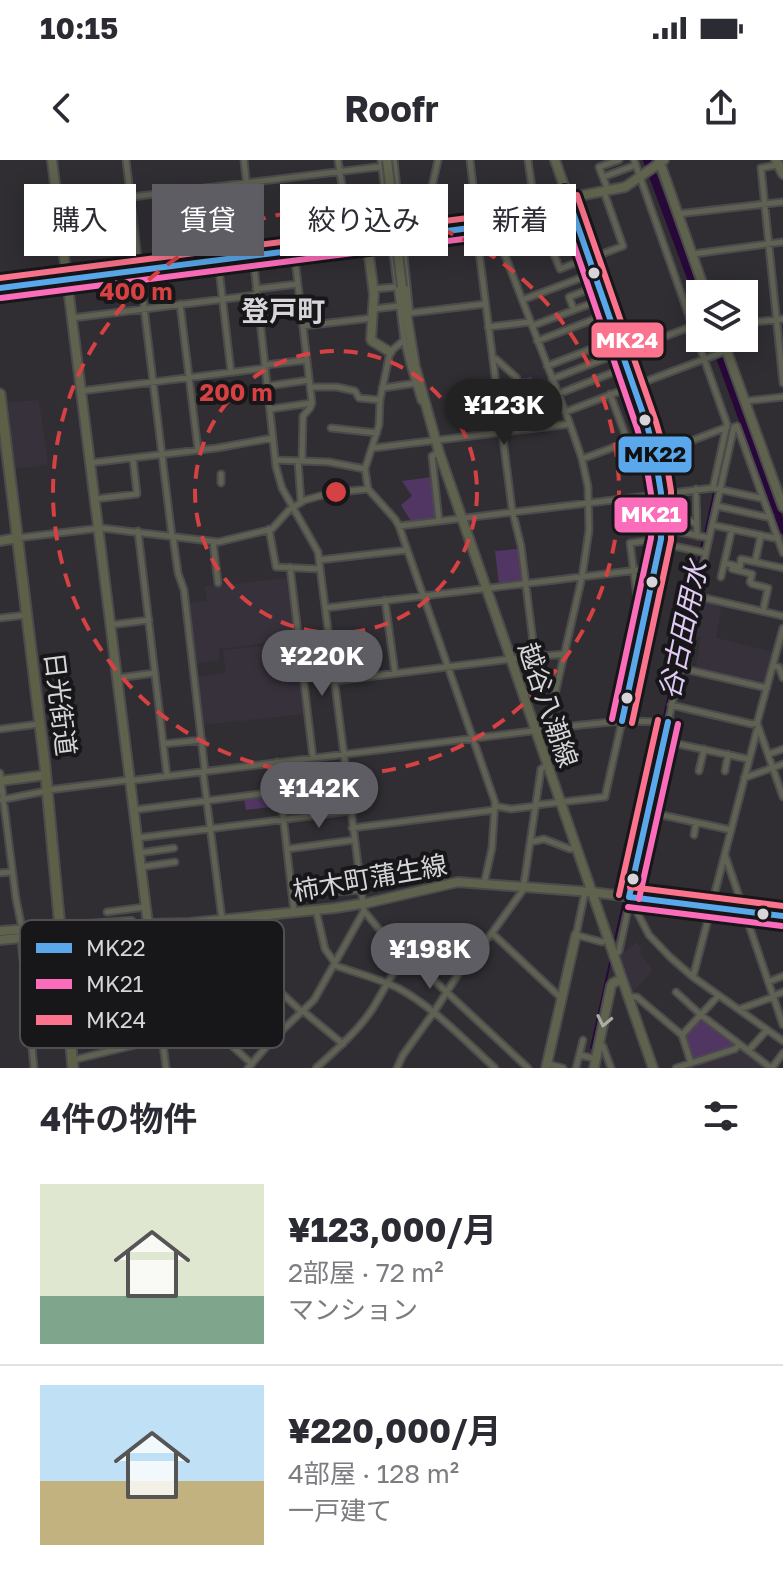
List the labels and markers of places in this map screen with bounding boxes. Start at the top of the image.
unlabelled marker [586,265,602,281]
pin: ¥123K [448,379,560,447]
unlabelled marker [637,412,653,428]
centre of rings [322,478,350,506]
unlabelled marker [644,574,660,590]
pin: ¥220K [266,630,378,698]
unlabelled marker [619,690,635,706]
pin: ¥142K [263,762,375,830]
unlabelled marker [625,871,641,887]
unlabelled marker [755,906,771,922]
pin: ¥198K [374,923,486,991]

